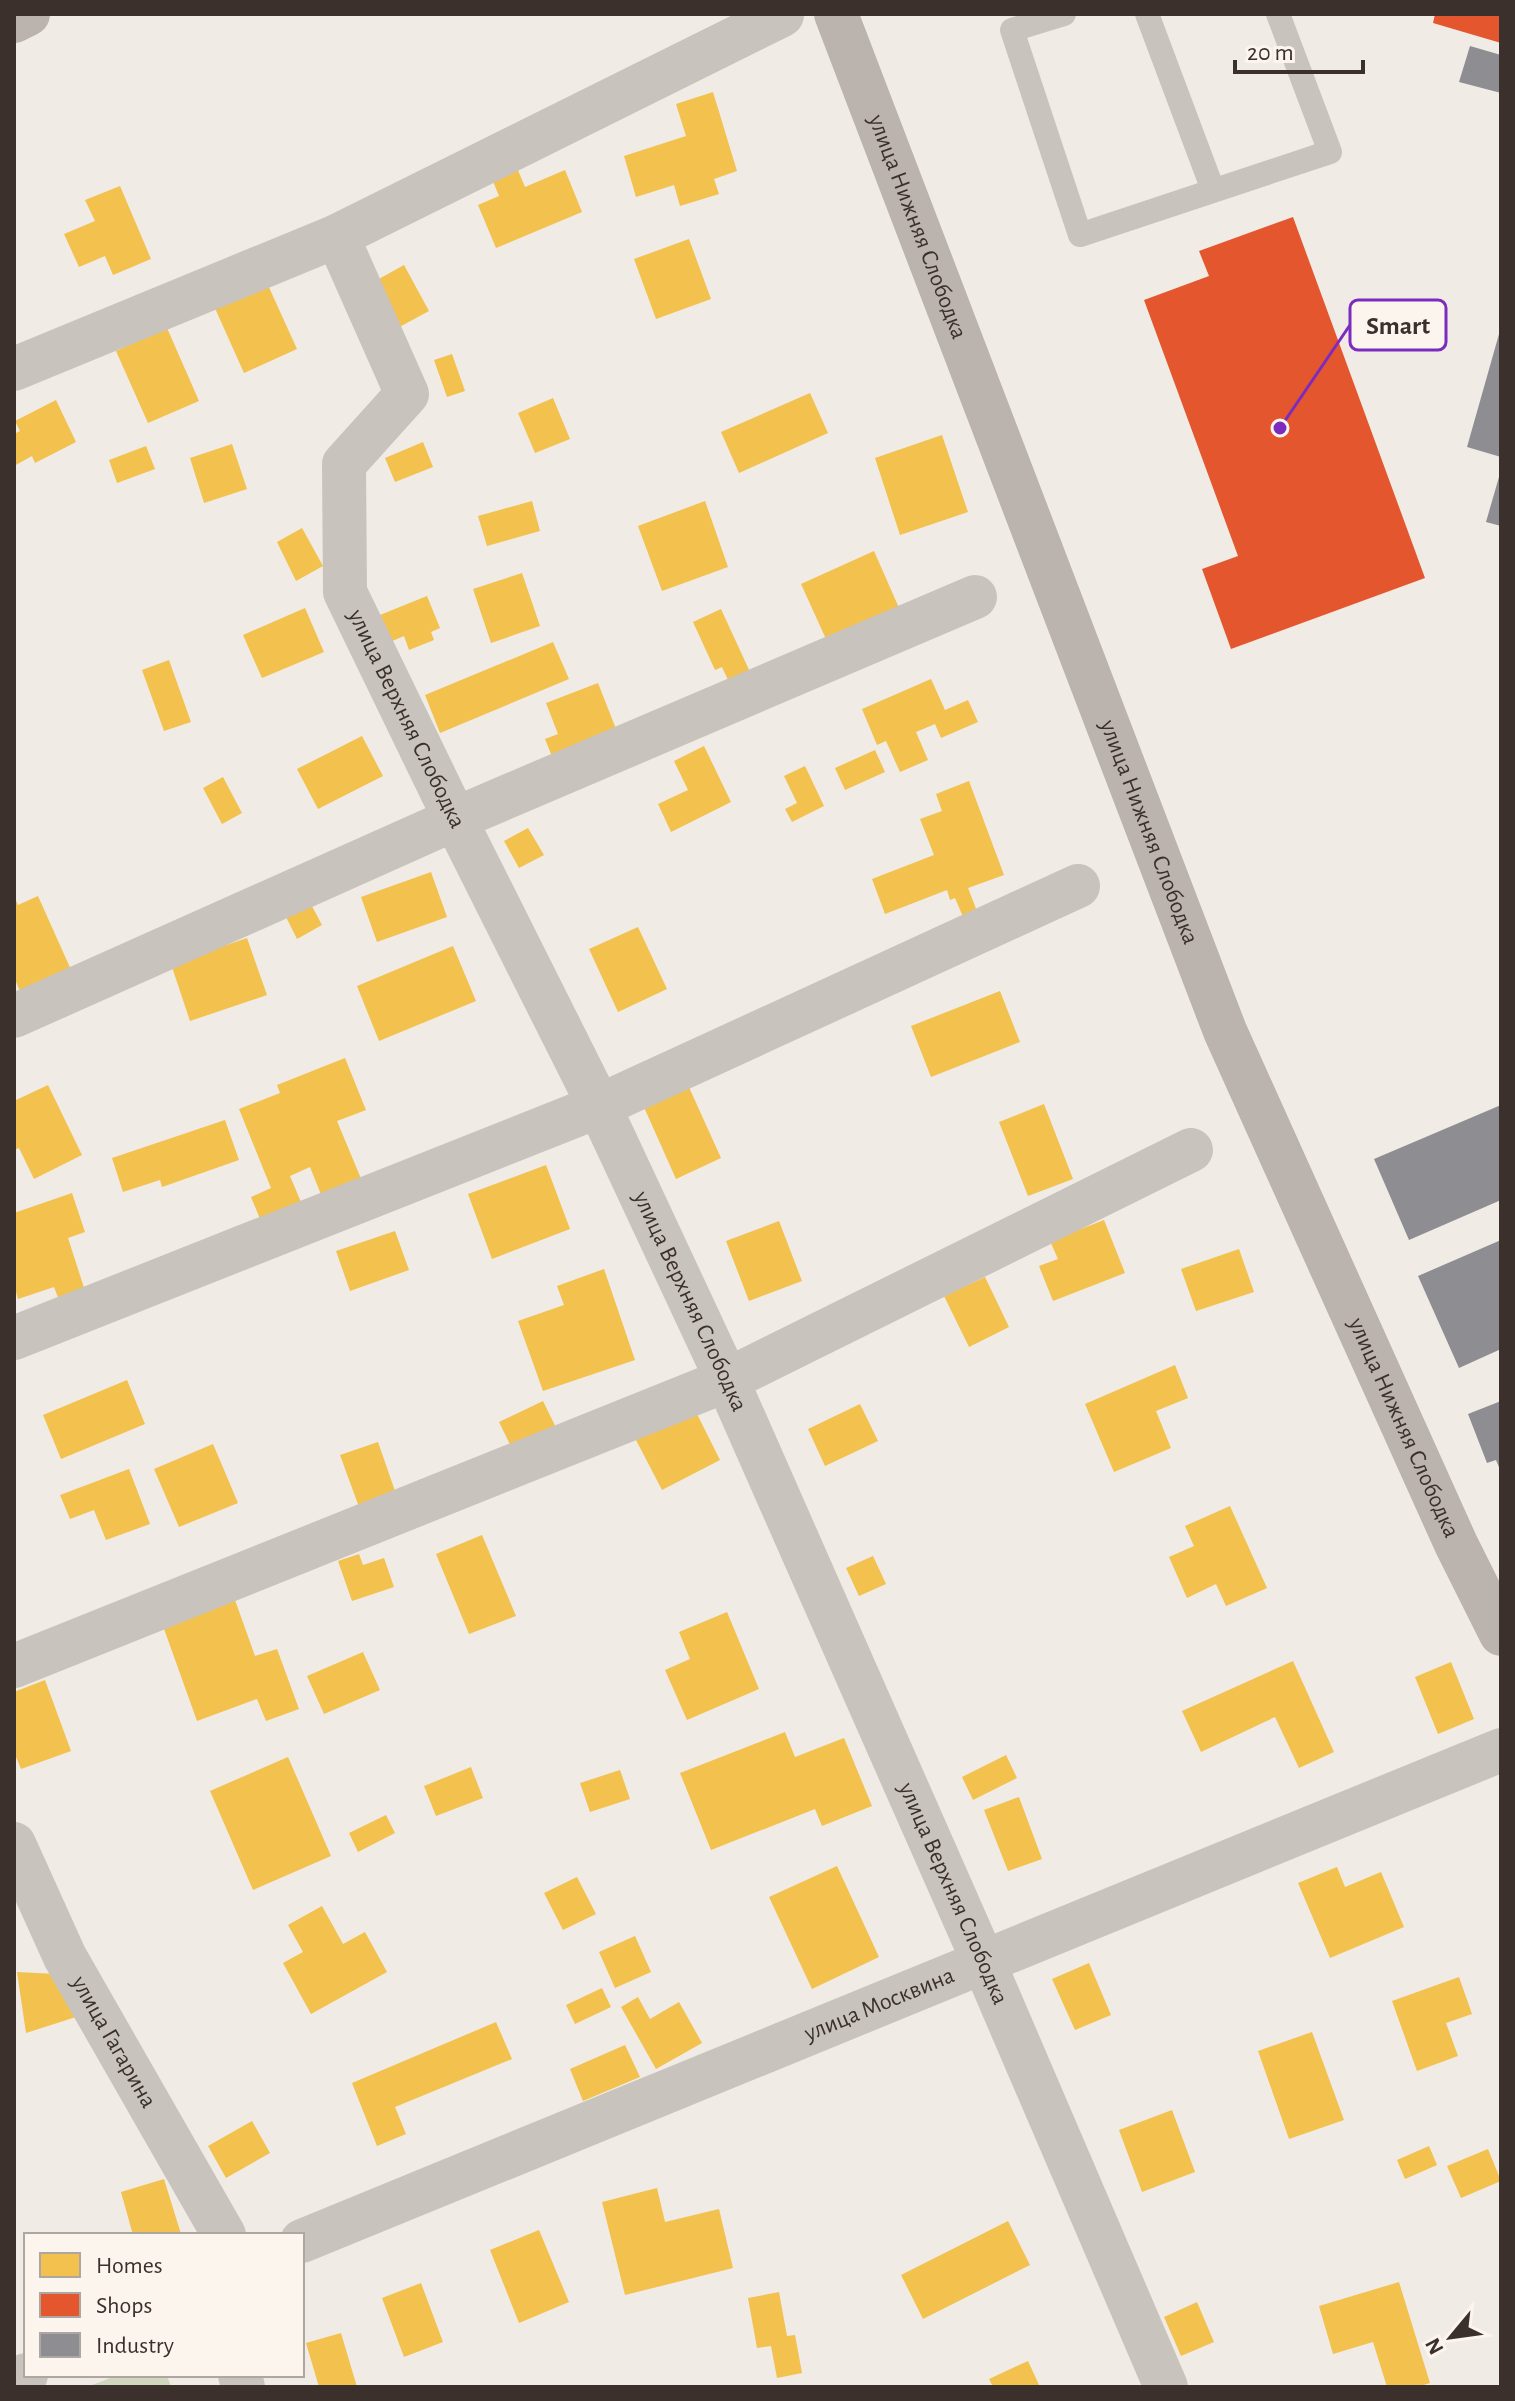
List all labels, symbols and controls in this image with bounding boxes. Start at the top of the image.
scale bar [1235,24,1363,74]
text: 20 m [1247,41,1294,65]
street label: улица Нижняя Слободка [863,111,971,342]
callout: Smart [1350,300,1446,350]
text: Smart [1366,313,1430,339]
street label: улица Верхняя Слободка [343,605,470,832]
street label: улица Нижняя Слободка [1095,716,1203,948]
street label: улица Верхняя Слободка [628,1187,751,1415]
street label: улица Нижняя Слободка [1343,1313,1463,1541]
street label: улица Верхняя Слободка [894,1778,1012,2008]
street label: улица Москвина [800,1963,958,2046]
street label: улица Гагарина [66,1971,161,2112]
legend [24,2233,304,2377]
text: Homes [96,2254,163,2278]
text: Shops [96,2294,152,2318]
north arrow [1411,2297,1491,2377]
text: Industry [96,2334,174,2358]
text: N [1421,2334,1448,2358]

